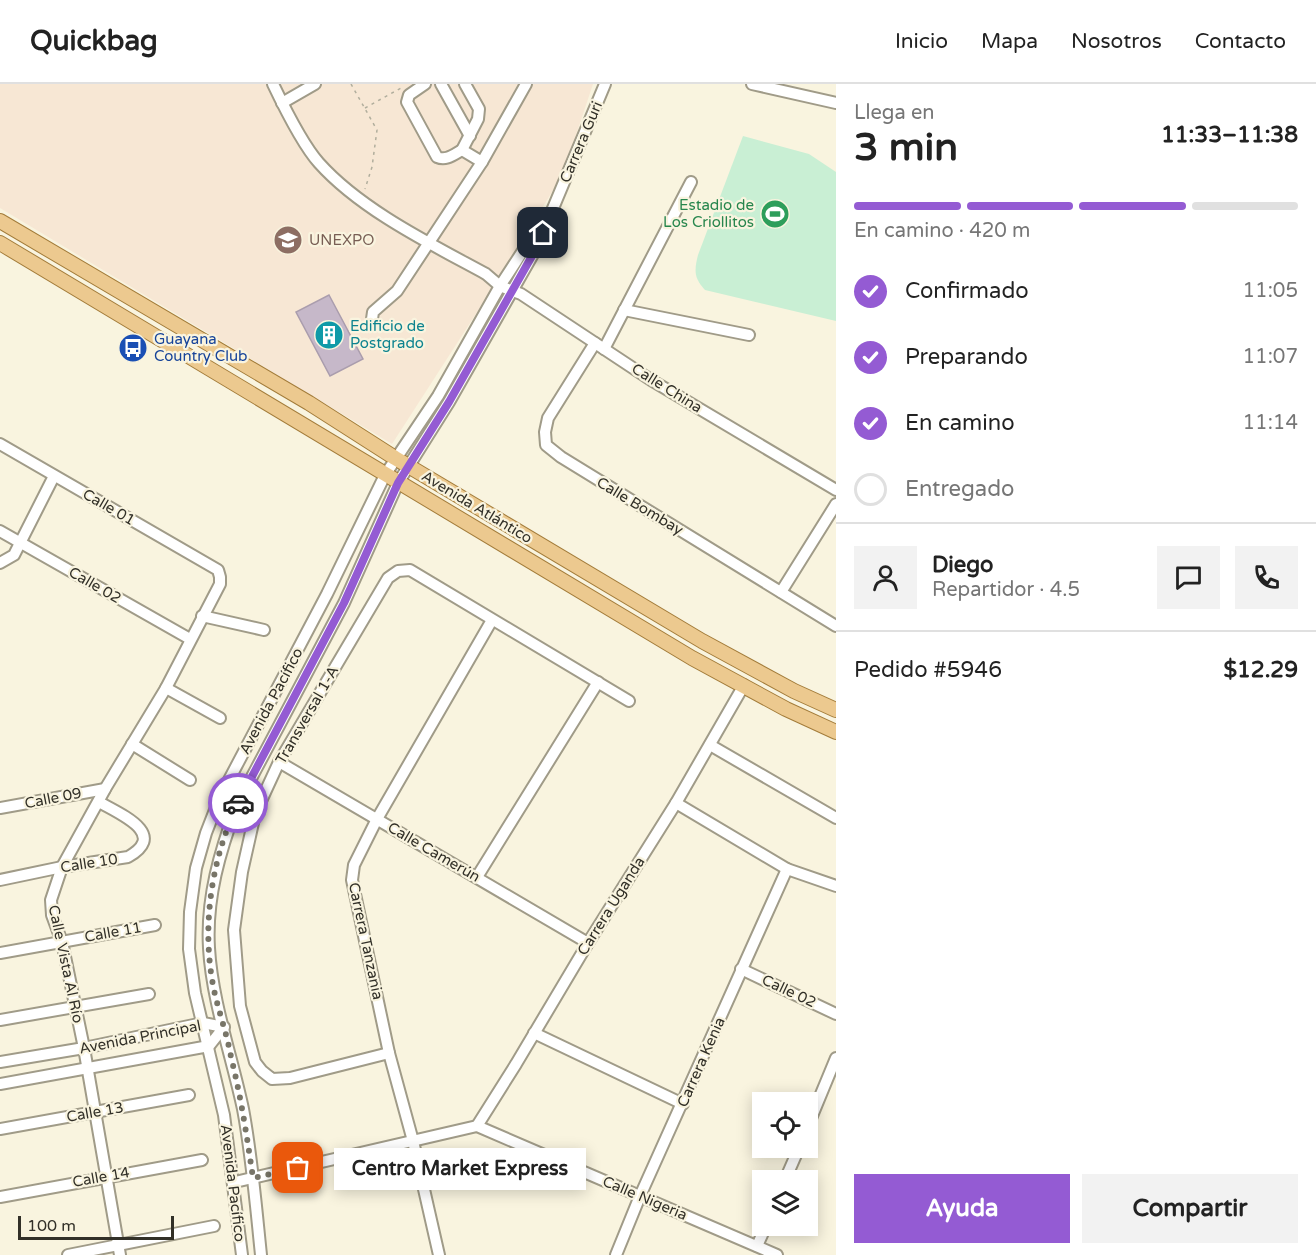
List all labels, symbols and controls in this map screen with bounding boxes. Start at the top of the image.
text: Quickbag [30,24,158,58]
text: Inicio [895,29,948,54]
text: Mapa [981,29,1038,54]
text: Nosotros [1071,29,1162,54]
text: Contacto [1195,29,1286,54]
street label: Carrera Guri [556,99,606,185]
text: Llega en [854,101,934,125]
text: 11:33–11:38 [1161,122,1298,148]
text: 3 min [854,124,958,171]
place label: Estadio de Los Criollitos [663,196,754,231]
sports icon: Estadio de Los Criollitos [759,198,791,230]
pin [517,207,568,258]
icon: home [526,216,559,249]
text: En camino · 420 m [854,219,1030,243]
school or university icon: UNEXPO [272,224,304,256]
place label: UNEXPO [309,231,374,249]
icon: check [854,275,887,308]
text: Confirmado [905,278,1029,304]
text: 11:05 [1243,279,1298,303]
place label: Edificio de Postgrado [350,317,425,352]
building icon: Edificio de Postgrado [313,319,345,351]
place label: Guayana Country Club [154,330,248,365]
bus stop icon: Guayana Country Club [117,332,149,364]
icon: check [854,341,887,374]
text: Preparando [905,344,1028,370]
text: 11:07 [1243,345,1298,369]
street label: Calle China [628,359,706,417]
icon: check [854,407,887,440]
text: En camino [905,410,1015,436]
text: 11:14 [1243,411,1298,435]
street label: Avenida Atlántico [418,467,536,547]
street label: Calle Bombay [593,473,687,539]
text: Entregado [905,476,1014,502]
street label: Calle 01 [80,485,138,529]
button: person [854,546,917,609]
button: chat [1157,546,1220,609]
button: phone [1235,546,1298,609]
text: Diego [932,552,994,578]
street label: Calle 02 [66,563,124,607]
text: Repartidor · 4.5 [932,578,1080,602]
street label: Avenida Pacífico [235,645,307,757]
text: Pedido #5946 [854,657,1002,683]
text: $12.29 [1223,657,1298,683]
street label: Transversal 1-A [272,663,342,767]
courier [208,773,268,833]
street label: Calle 09 [23,784,83,812]
icon: car [222,787,255,820]
street label: Calle Camerún [385,818,483,886]
street label: Calle 10 [59,850,119,876]
street label: Carrera Uganda [574,853,648,959]
street label: Carrera Tanzania [345,881,387,1001]
street label: Calle Vista Al Río [45,903,87,1025]
street label: Calle 11 [83,918,143,946]
street label: Calle 02 [759,971,819,1011]
street label: Carrera Kenia [673,1014,729,1110]
street label: Avenida Principal [78,1016,202,1058]
map controls [752,1092,818,1236]
button: locate [752,1092,818,1158]
street label: Calle 13 [65,1098,125,1126]
street label: Avenida Pacífico [217,1123,249,1243]
pin [272,1142,323,1193]
callout: Centro Market Express [334,1147,586,1189]
icon: bag [281,1151,314,1184]
text: Centro Market Express [352,1157,568,1181]
street label: Calle 14 [71,1163,131,1191]
button: layers [752,1170,818,1236]
street label: Calle Nigeria [600,1172,690,1224]
button: Ayuda [854,1174,1070,1243]
button: Compartir [1082,1174,1298,1243]
scale bar [18,1213,174,1240]
text: 100 m [27,1216,76,1236]

